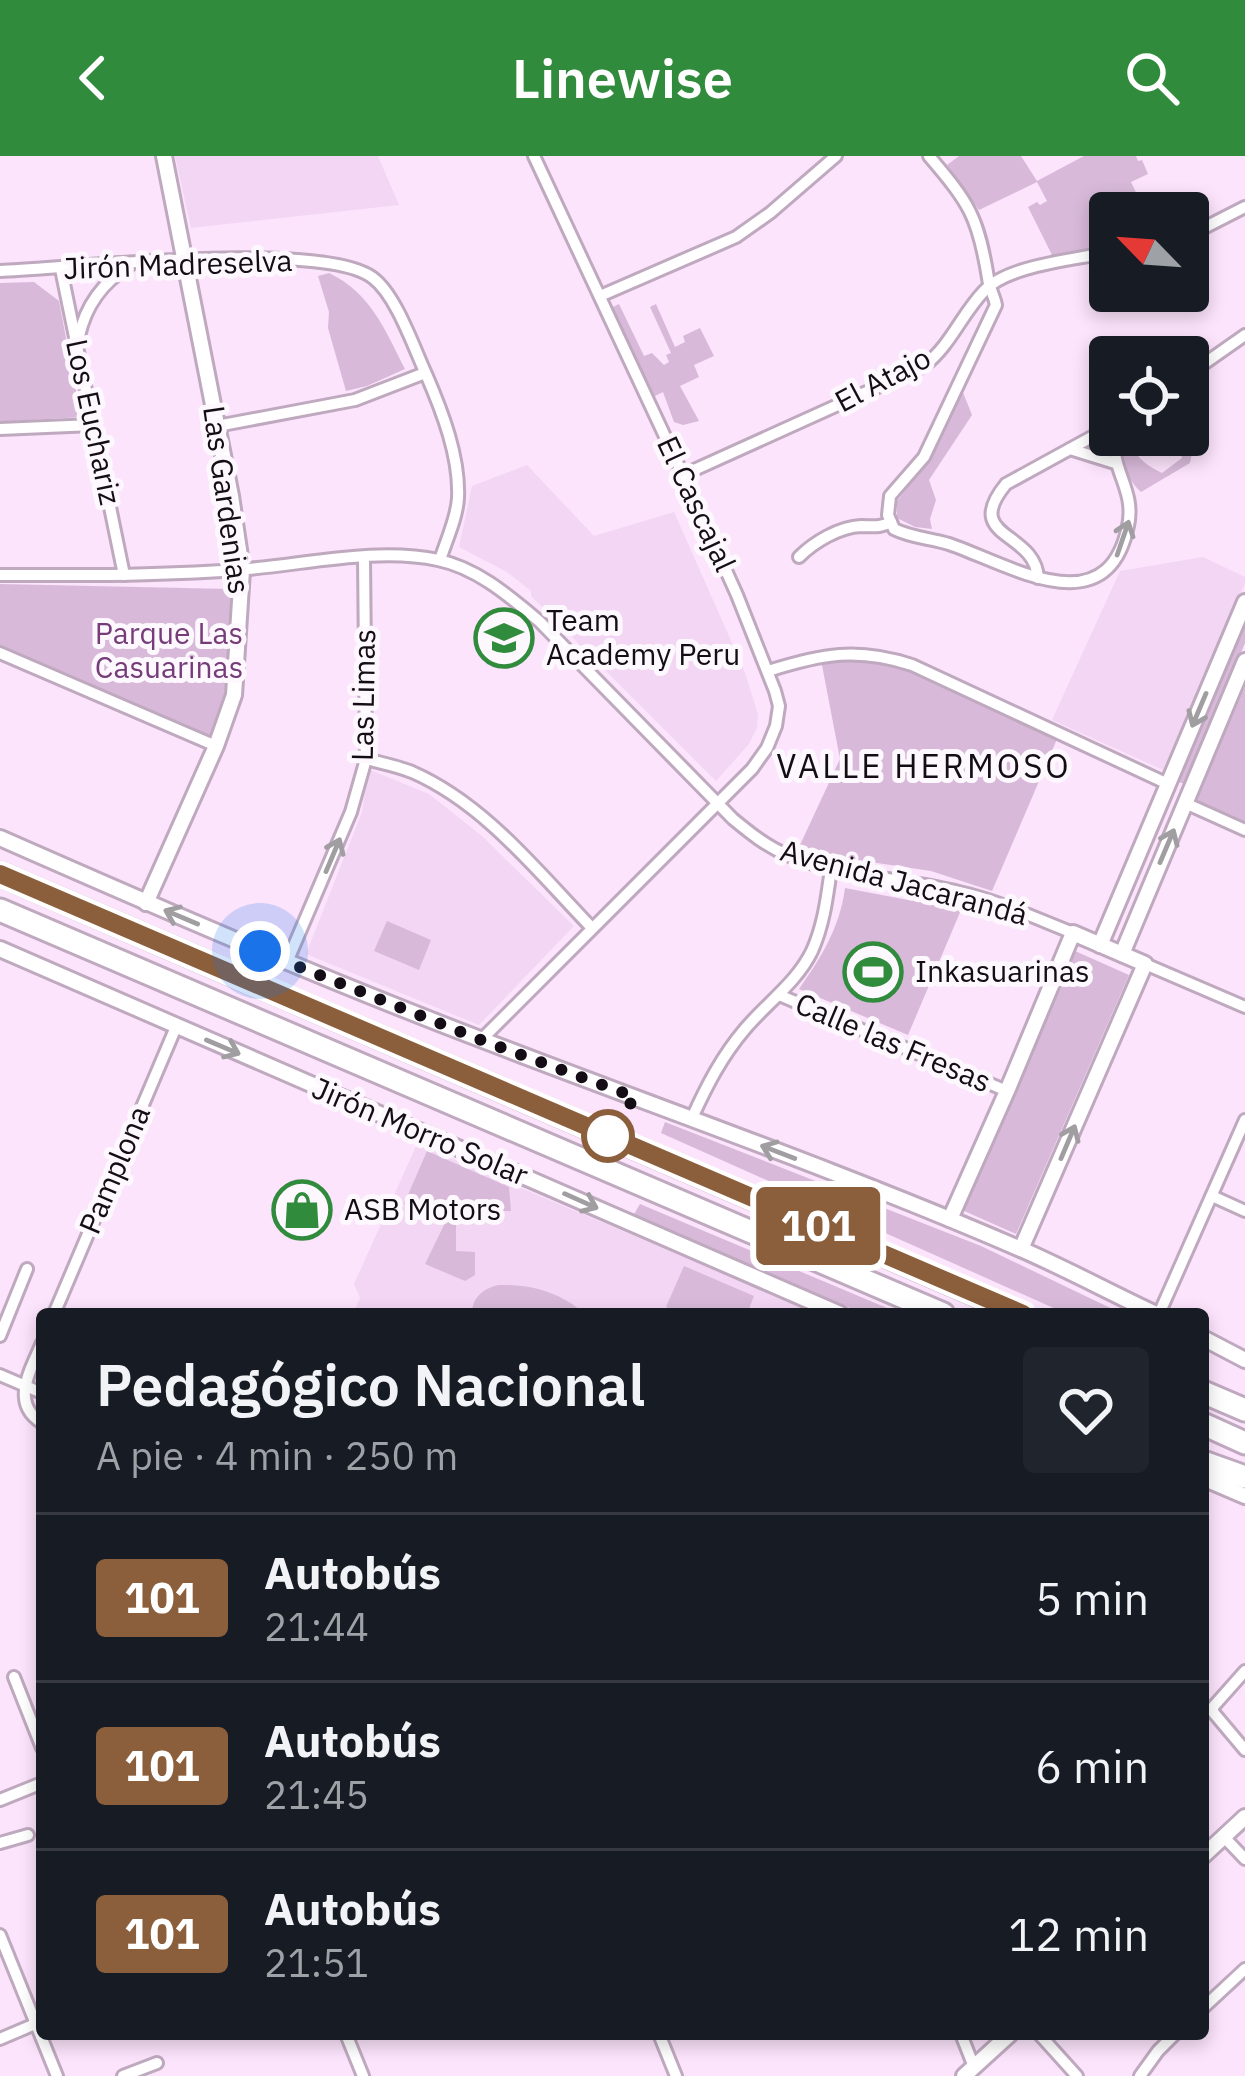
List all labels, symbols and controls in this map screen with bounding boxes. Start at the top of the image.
text: Linewise [512,43,733,113]
icon: back [60,45,126,111]
icon: search [1119,45,1185,111]
north arrow [1089,192,1209,312]
map controls [1089,192,1209,456]
street label: Jirón Madreselva [63,240,293,287]
street label: Los Euchariz [58,335,131,508]
button: locate [1089,336,1209,456]
street label: El Atajo [828,337,937,420]
street label: Las Gardenias [195,403,260,596]
street label: El Cascajal [649,430,746,577]
one-way arrow [1113,520,1135,558]
place label: Team Academy Peru [546,600,740,673]
school or university icon: Team Academy Peru [473,607,535,669]
park label: Parque Las Casuarinas [95,613,243,686]
street label: Las Limas [342,629,383,761]
one-way arrow [1187,692,1209,728]
district label: VALLE HERMOSO [776,744,1072,787]
one-way arrow [1158,828,1179,865]
street label: Avenida Jacarandá [776,830,1032,933]
one-way arrow [324,837,345,874]
one-way arrow [163,905,199,927]
your location [230,921,290,981]
sports icon: Inkasuarinas [842,941,904,1003]
place label: Inkasuarinas [915,951,1090,990]
street label: Calle las Fresas [790,983,997,1100]
one-way arrow [203,1038,240,1059]
street label: Jirón Morro Solar [307,1068,534,1194]
street label: Pamplona [69,1099,158,1239]
unlabelled marker [583,1111,633,1161]
one-way arrow [1059,1124,1080,1161]
one-way arrow [761,1139,798,1161]
shop icon: ASB Motors [271,1179,333,1241]
line badge: 101 [749,1187,887,1265]
place label: ASB Motors [344,1189,501,1228]
one-way arrow [562,1191,598,1213]
text: 101 [780,1198,856,1253]
button: heart [1023,1347,1149,1473]
text: Pedagógico Nacional [96,1348,645,1422]
text: A pie · 4 min · 250 m [96,1430,458,1481]
text: Autobús [264,1543,441,1601]
text: 5 min [1035,1569,1149,1627]
text: 101 [124,1570,200,1625]
text: 21:44 [264,1601,369,1652]
text: Autobús [264,1711,441,1769]
text: 6 min [1035,1737,1149,1795]
text: 101 [124,1738,200,1793]
text: 21:45 [264,1769,369,1820]
text: Autobús [264,1879,441,1937]
text: 12 min [1008,1905,1149,1963]
text: 101 [124,1906,200,1961]
text: 21:51 [264,1937,369,1988]

